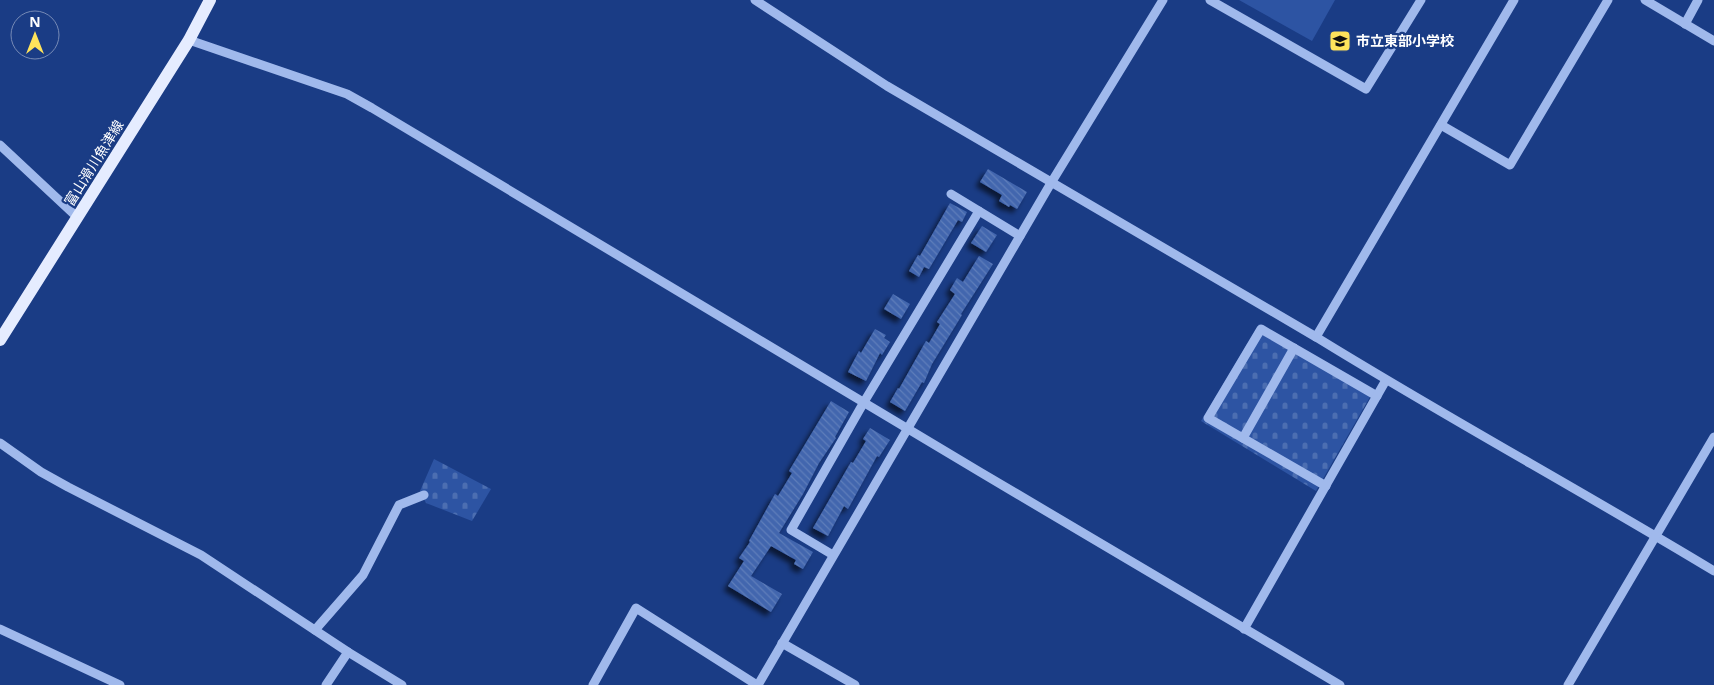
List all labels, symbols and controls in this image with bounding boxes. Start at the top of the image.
north arrow [10,10,60,60]
text: N [29,12,41,31]
school or university icon: 市立東部小学校 [1328,29,1352,53]
place label: 市立東部小学校 [1356,31,1454,50]
street label: 富山滑川魚津線 [60,116,128,209]

